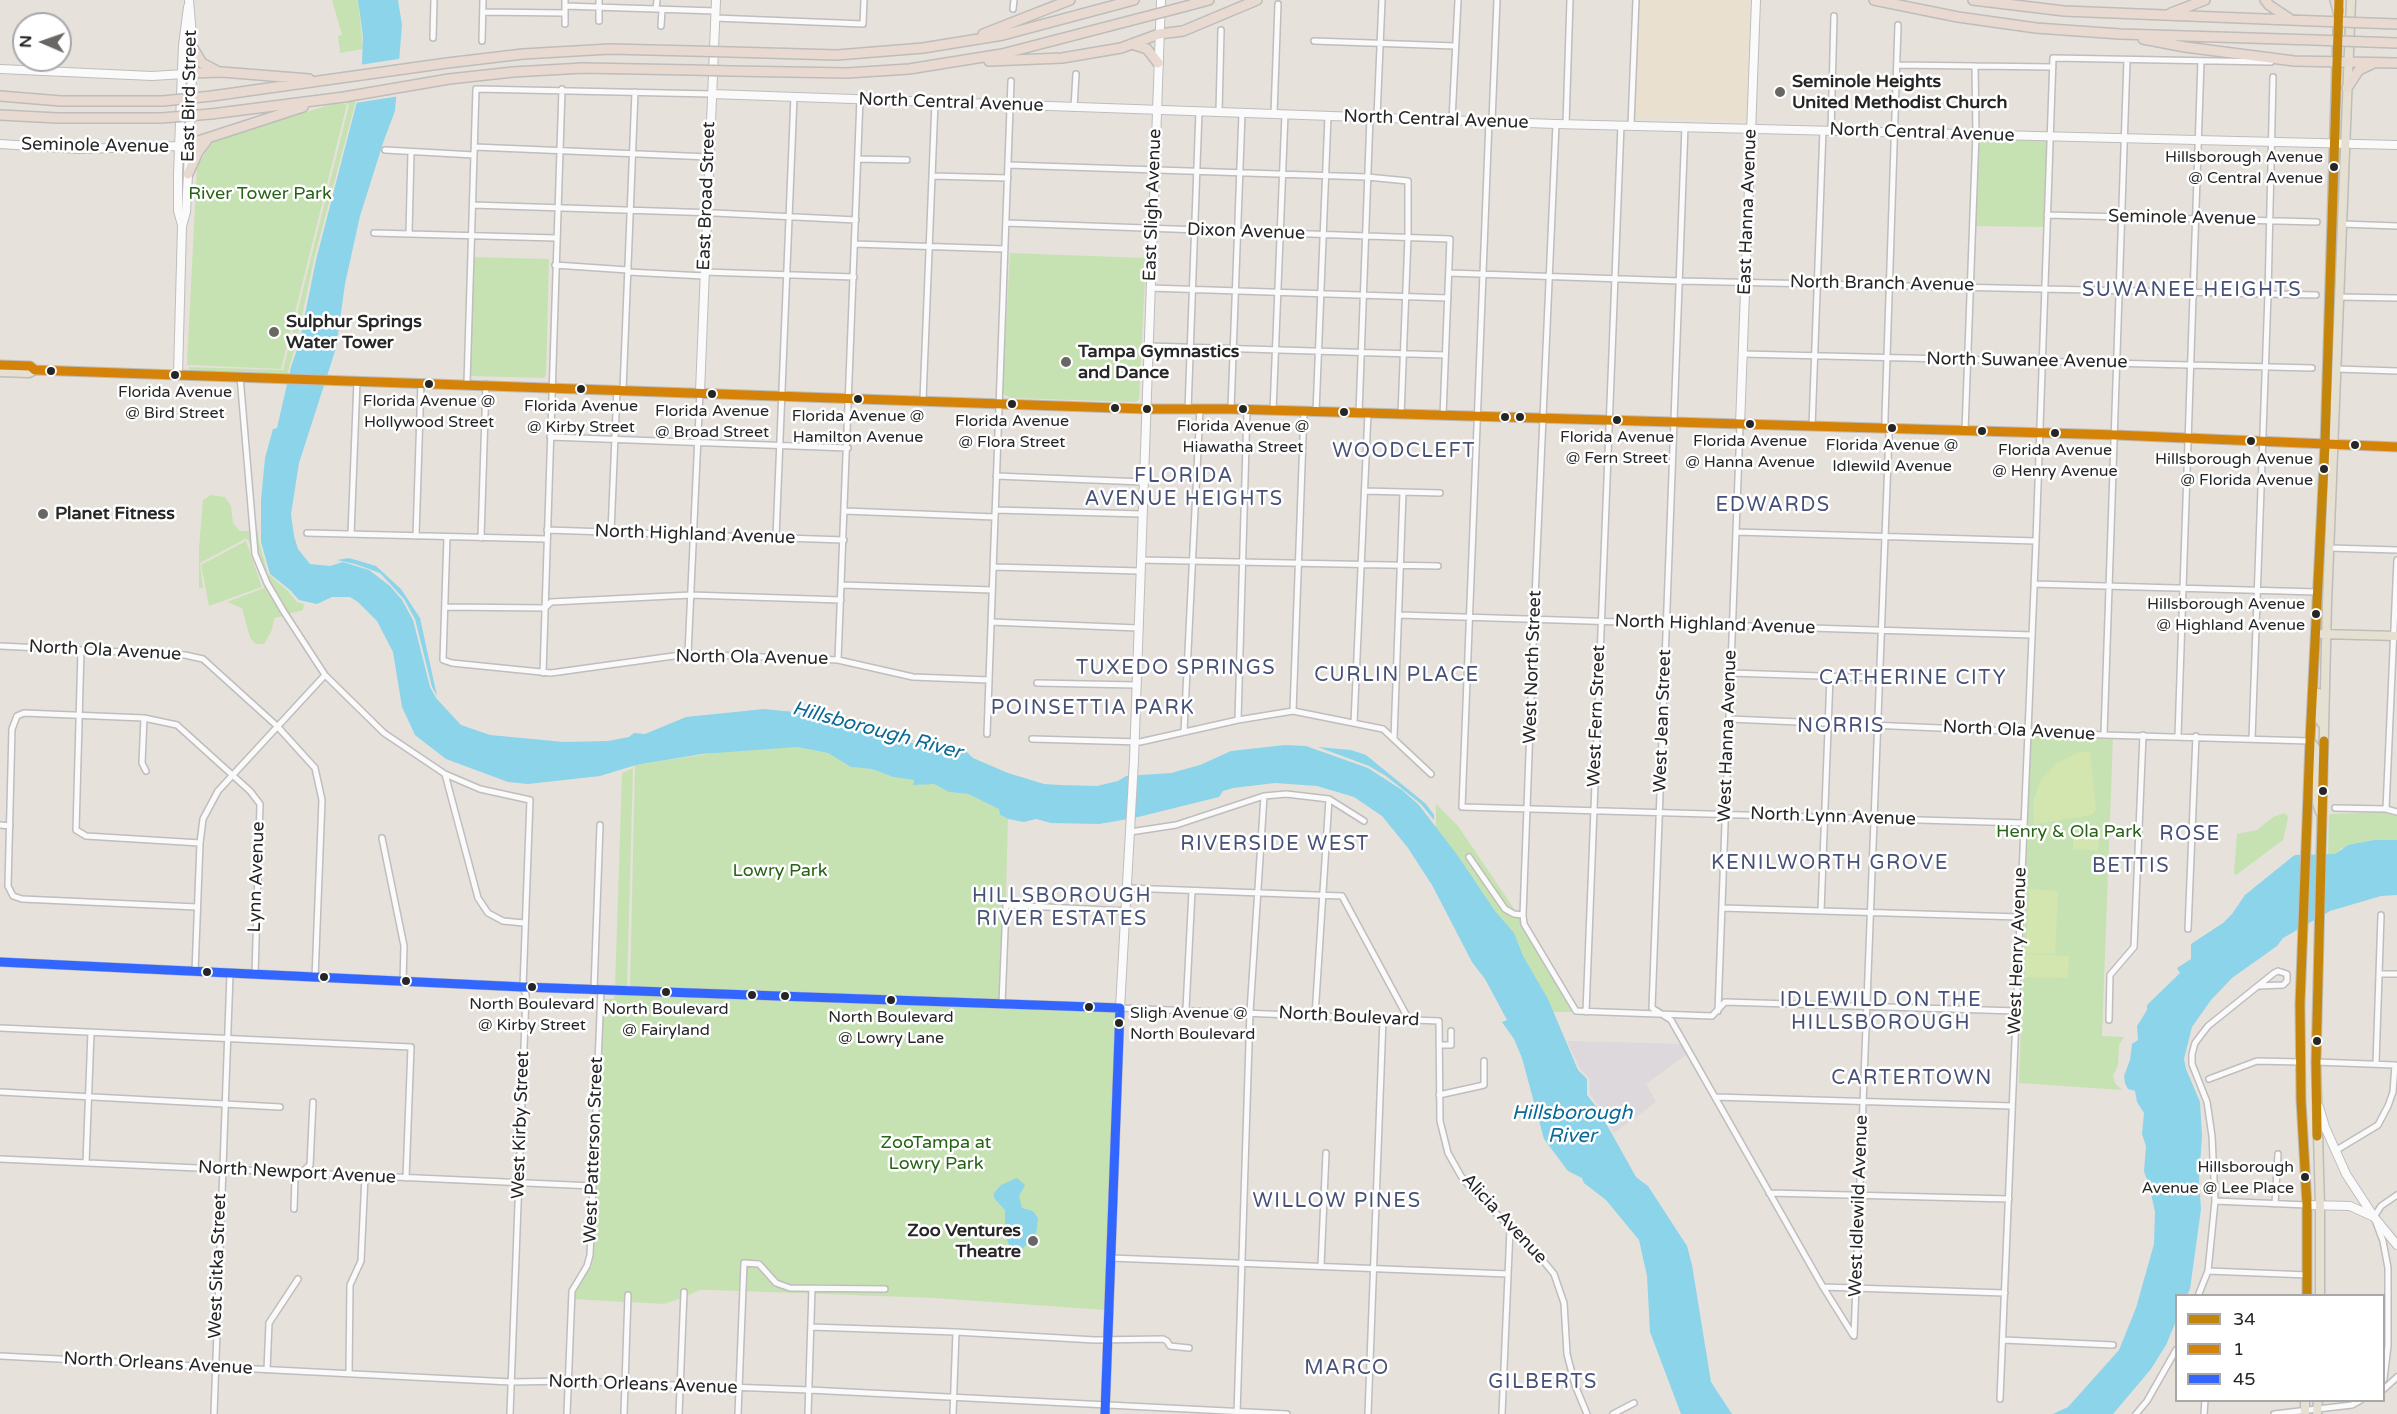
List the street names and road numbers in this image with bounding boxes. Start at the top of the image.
street label: East Bird Street [178,30,202,162]
street label: North Central Avenue [858,89,1044,117]
street label: North Central Avenue [1343,106,1529,134]
street label: North Central Avenue [1829,119,2015,147]
street label: East Broad Street [694,121,720,271]
street label: East Sligh Avenue [1140,128,1166,282]
street label: East Hanna Avenue [1734,128,1762,296]
street label: Seminole Avenue [21,134,169,158]
street label: Seminole Avenue [2108,206,2256,230]
street label: Dixon Avenue [1186,219,1306,245]
street label: North Branch Avenue [1790,272,1974,296]
street label: North Suwanee Avenue [1926,348,2128,374]
street label: North Highland Avenue [594,521,796,549]
street label: West North Street [1520,590,1546,744]
street label: North Highland Avenue [1614,611,1816,639]
street label: North Ola Avenue [28,636,182,666]
street label: West Fern Street [1584,645,1610,787]
street label: North Ola Avenue [675,646,829,670]
street label: West Jean Street [1650,649,1676,793]
street label: West Hanna Avenue [1714,649,1742,823]
street label: North Ola Avenue [1942,716,2096,746]
street label: North Lynn Avenue [1750,803,1916,831]
street label: Lynn Avenue [244,821,270,933]
street label: West Henry Avenue [2004,867,2032,1035]
street label: North Boulevard [1278,1003,1420,1031]
street label: West Kirby Street [508,1051,534,1199]
street label: West Patterson Street [580,1056,608,1244]
street label: West Idlewild Avenue [1845,1115,1873,1297]
street label: North Newport Avenue [197,1157,397,1189]
street label: Alicia Avenue [1457,1169,1551,1269]
street label: West Sitka Street [205,1193,231,1339]
street label: North Orleans Avenue [63,1348,253,1380]
street label: North Orleans Avenue [548,1371,738,1399]

